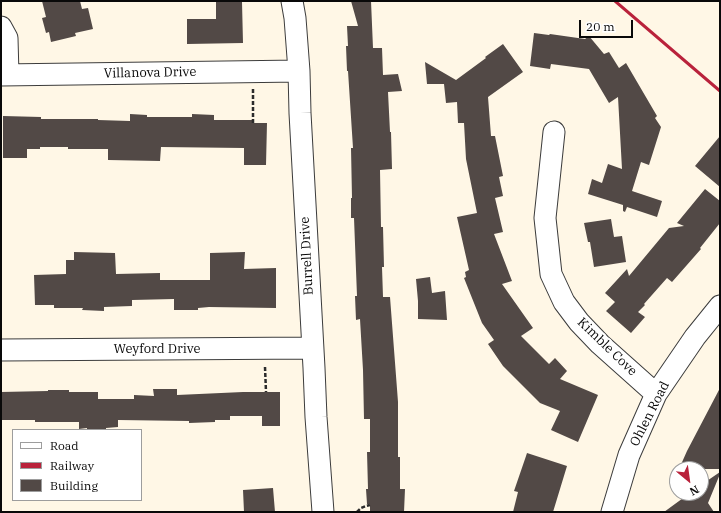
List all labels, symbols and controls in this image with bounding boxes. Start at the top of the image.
scale bar [581,12,635,38]
text: 20 m [586,19,615,34]
street label: Villanova Drive [104,64,196,82]
street label: Burrell Drive [297,216,317,296]
street label: Kimble Cove [574,315,640,379]
street label: Weyford Drive [113,341,201,357]
street label: Ohlen Road [627,379,673,449]
legend [12,429,142,501]
text: Road [50,438,79,453]
text: Railway [50,458,94,473]
north arrow [669,461,709,501]
text: Building [50,478,98,493]
text: N [687,482,702,499]

